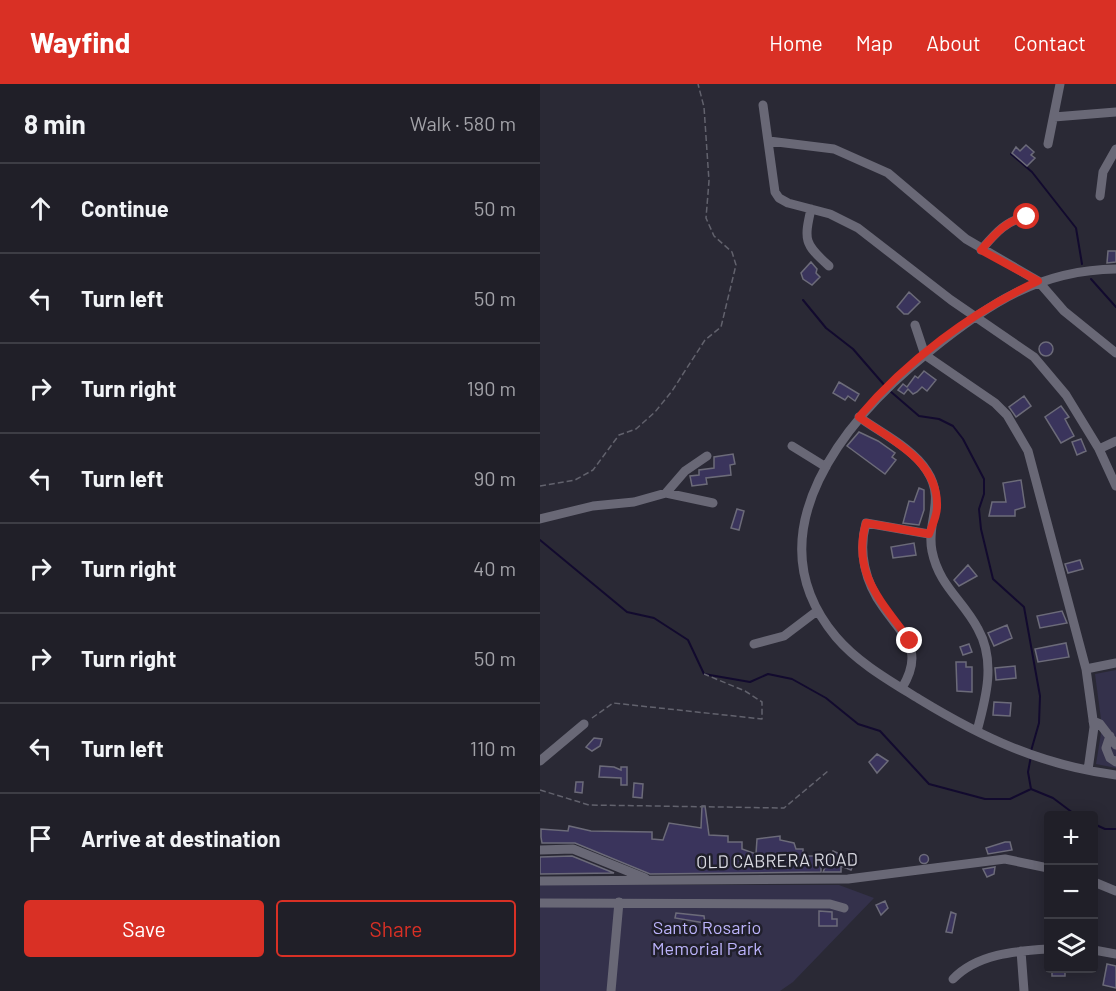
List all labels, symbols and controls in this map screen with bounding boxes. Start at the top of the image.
text: Wayfind [30,25,130,59]
text: Home [769,30,823,55]
text: Map [856,30,893,55]
text: About [926,30,981,55]
text: Contact [1014,30,1086,55]
text: 8 min [24,108,86,139]
text: Walk · 580 m [410,111,516,135]
icon: ahead [24,192,57,225]
text: Continue [81,195,169,221]
text: 50 m [474,196,516,220]
route start [1013,203,1039,229]
icon: left [24,282,57,315]
text: Turn left [81,285,164,311]
text: 50 m [474,286,516,310]
icon: right [24,372,57,405]
text: Turn right [81,375,176,401]
text: 190 m [467,376,516,400]
icon: left [24,462,57,495]
text: Turn left [81,465,164,491]
text: 90 m [474,466,516,490]
icon: right [24,552,57,585]
text: Turn right [81,555,176,581]
text: 40 m [473,556,516,580]
route end [896,627,922,653]
icon: right [24,642,57,675]
text: Turn right [81,645,176,671]
text: 50 m [474,646,516,670]
icon: left [24,732,57,765]
text: Turn left [81,735,164,761]
text: 110 m [470,736,516,760]
map controls [1044,811,1098,973]
button: + [1044,811,1098,865]
icon: arrive [24,822,57,855]
text: Arrive at destination [81,825,280,851]
street label: OLD CABRERA ROAD [696,848,858,872]
button: − [1044,865,1098,919]
button: Save [24,900,264,957]
button: Share [276,900,516,957]
park label: Santo Rosario Memorial Park [652,916,762,959]
button: layers [1044,919,1098,973]

